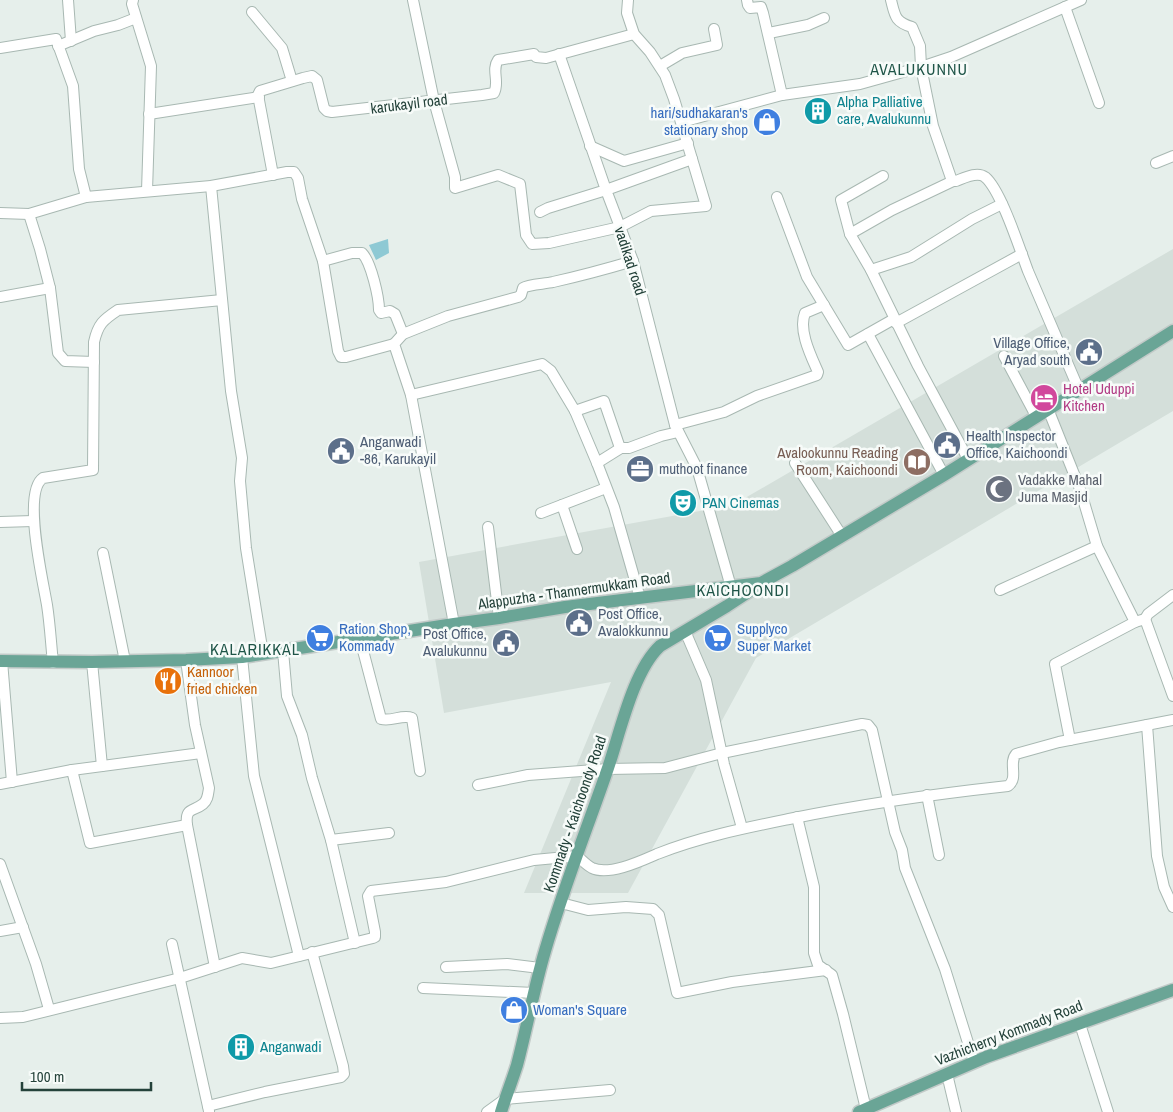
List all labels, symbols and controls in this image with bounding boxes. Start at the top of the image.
district label: AVALUKUNNU [869,58,968,80]
street label: karukayil road [369,88,449,119]
place label: Alpha Palliative care, Avalukunnu [836,91,931,129]
building icon: Alpha Palliative care, Avalukunnu [803,96,833,126]
place label: hari/sudhakaran's stationary shop [651,102,748,140]
shop icon: hari/sudhakaran's stationary shop [752,107,782,137]
street label: vadikad road [610,224,651,298]
place label: Village Office, Aryad south [993,332,1070,370]
public building icon: Village Office, Aryad south [1074,337,1104,367]
place label: Hotel Uduppi Kitchen [1063,378,1135,416]
hotel icon: Hotel Uduppi Kitchen [1029,383,1059,413]
place label: Health Inspector Office, Kaichoondi [966,425,1068,463]
public building icon: Health Inspector Office, Kaichoondi [932,430,962,460]
place label: Anganwadi -86, Karukayil [359,431,436,469]
public building icon: Anganwadi -86, Karukayil [326,436,356,466]
place label: Avalookunnu Reading Room, Kaichoondi [776,442,898,480]
library icon: Avalookunnu Reading Room, Kaichoondi [902,447,932,477]
office icon: muthoot finance [625,454,655,484]
place label: muthoot finance [659,458,747,479]
place label: Vadakke Mahal Juma Masjid [1018,469,1102,507]
mosque icon: Vadakke Mahal Juma Masjid [984,474,1014,504]
theatre icon: PAN Cinemas [668,488,698,518]
place label: PAN Cinemas [702,492,779,513]
street label: Alappuzha - Thannermukkam Road [475,567,671,615]
district label: KAICHOONDI [696,579,790,601]
place label: Post Office, Avalokkunnu [597,603,668,641]
public building icon: Post Office, Avalokkunnu [564,608,594,638]
place label: Ration Shop, Kommady [339,618,411,656]
place label: Supplyco Super Market [737,618,811,656]
supermarket icon: Ration Shop, Kommady [305,623,335,653]
place label: Post Office, Avalukunnu [422,623,487,661]
supermarket icon: Supplyco Super Market [703,623,733,653]
public building icon: Post Office, Avalukunnu [491,628,521,658]
district label: KALARIKKAL [210,638,300,660]
place label: Kannoor fried chicken [187,661,257,699]
restaurant icon: Kannoor fried chicken [153,666,183,696]
street label: Kommady - Kaichoondy Road [538,733,611,895]
shop icon: Woman's Square [499,995,529,1025]
street label: Vazhicherry Kommady Road [932,995,1086,1070]
place label: Woman's Square [533,999,627,1020]
building icon: Anganwadi [226,1032,256,1062]
place label: Anganwadi [259,1036,322,1057]
scale bar [22,1060,151,1092]
text: 100 m [30,1066,64,1087]

